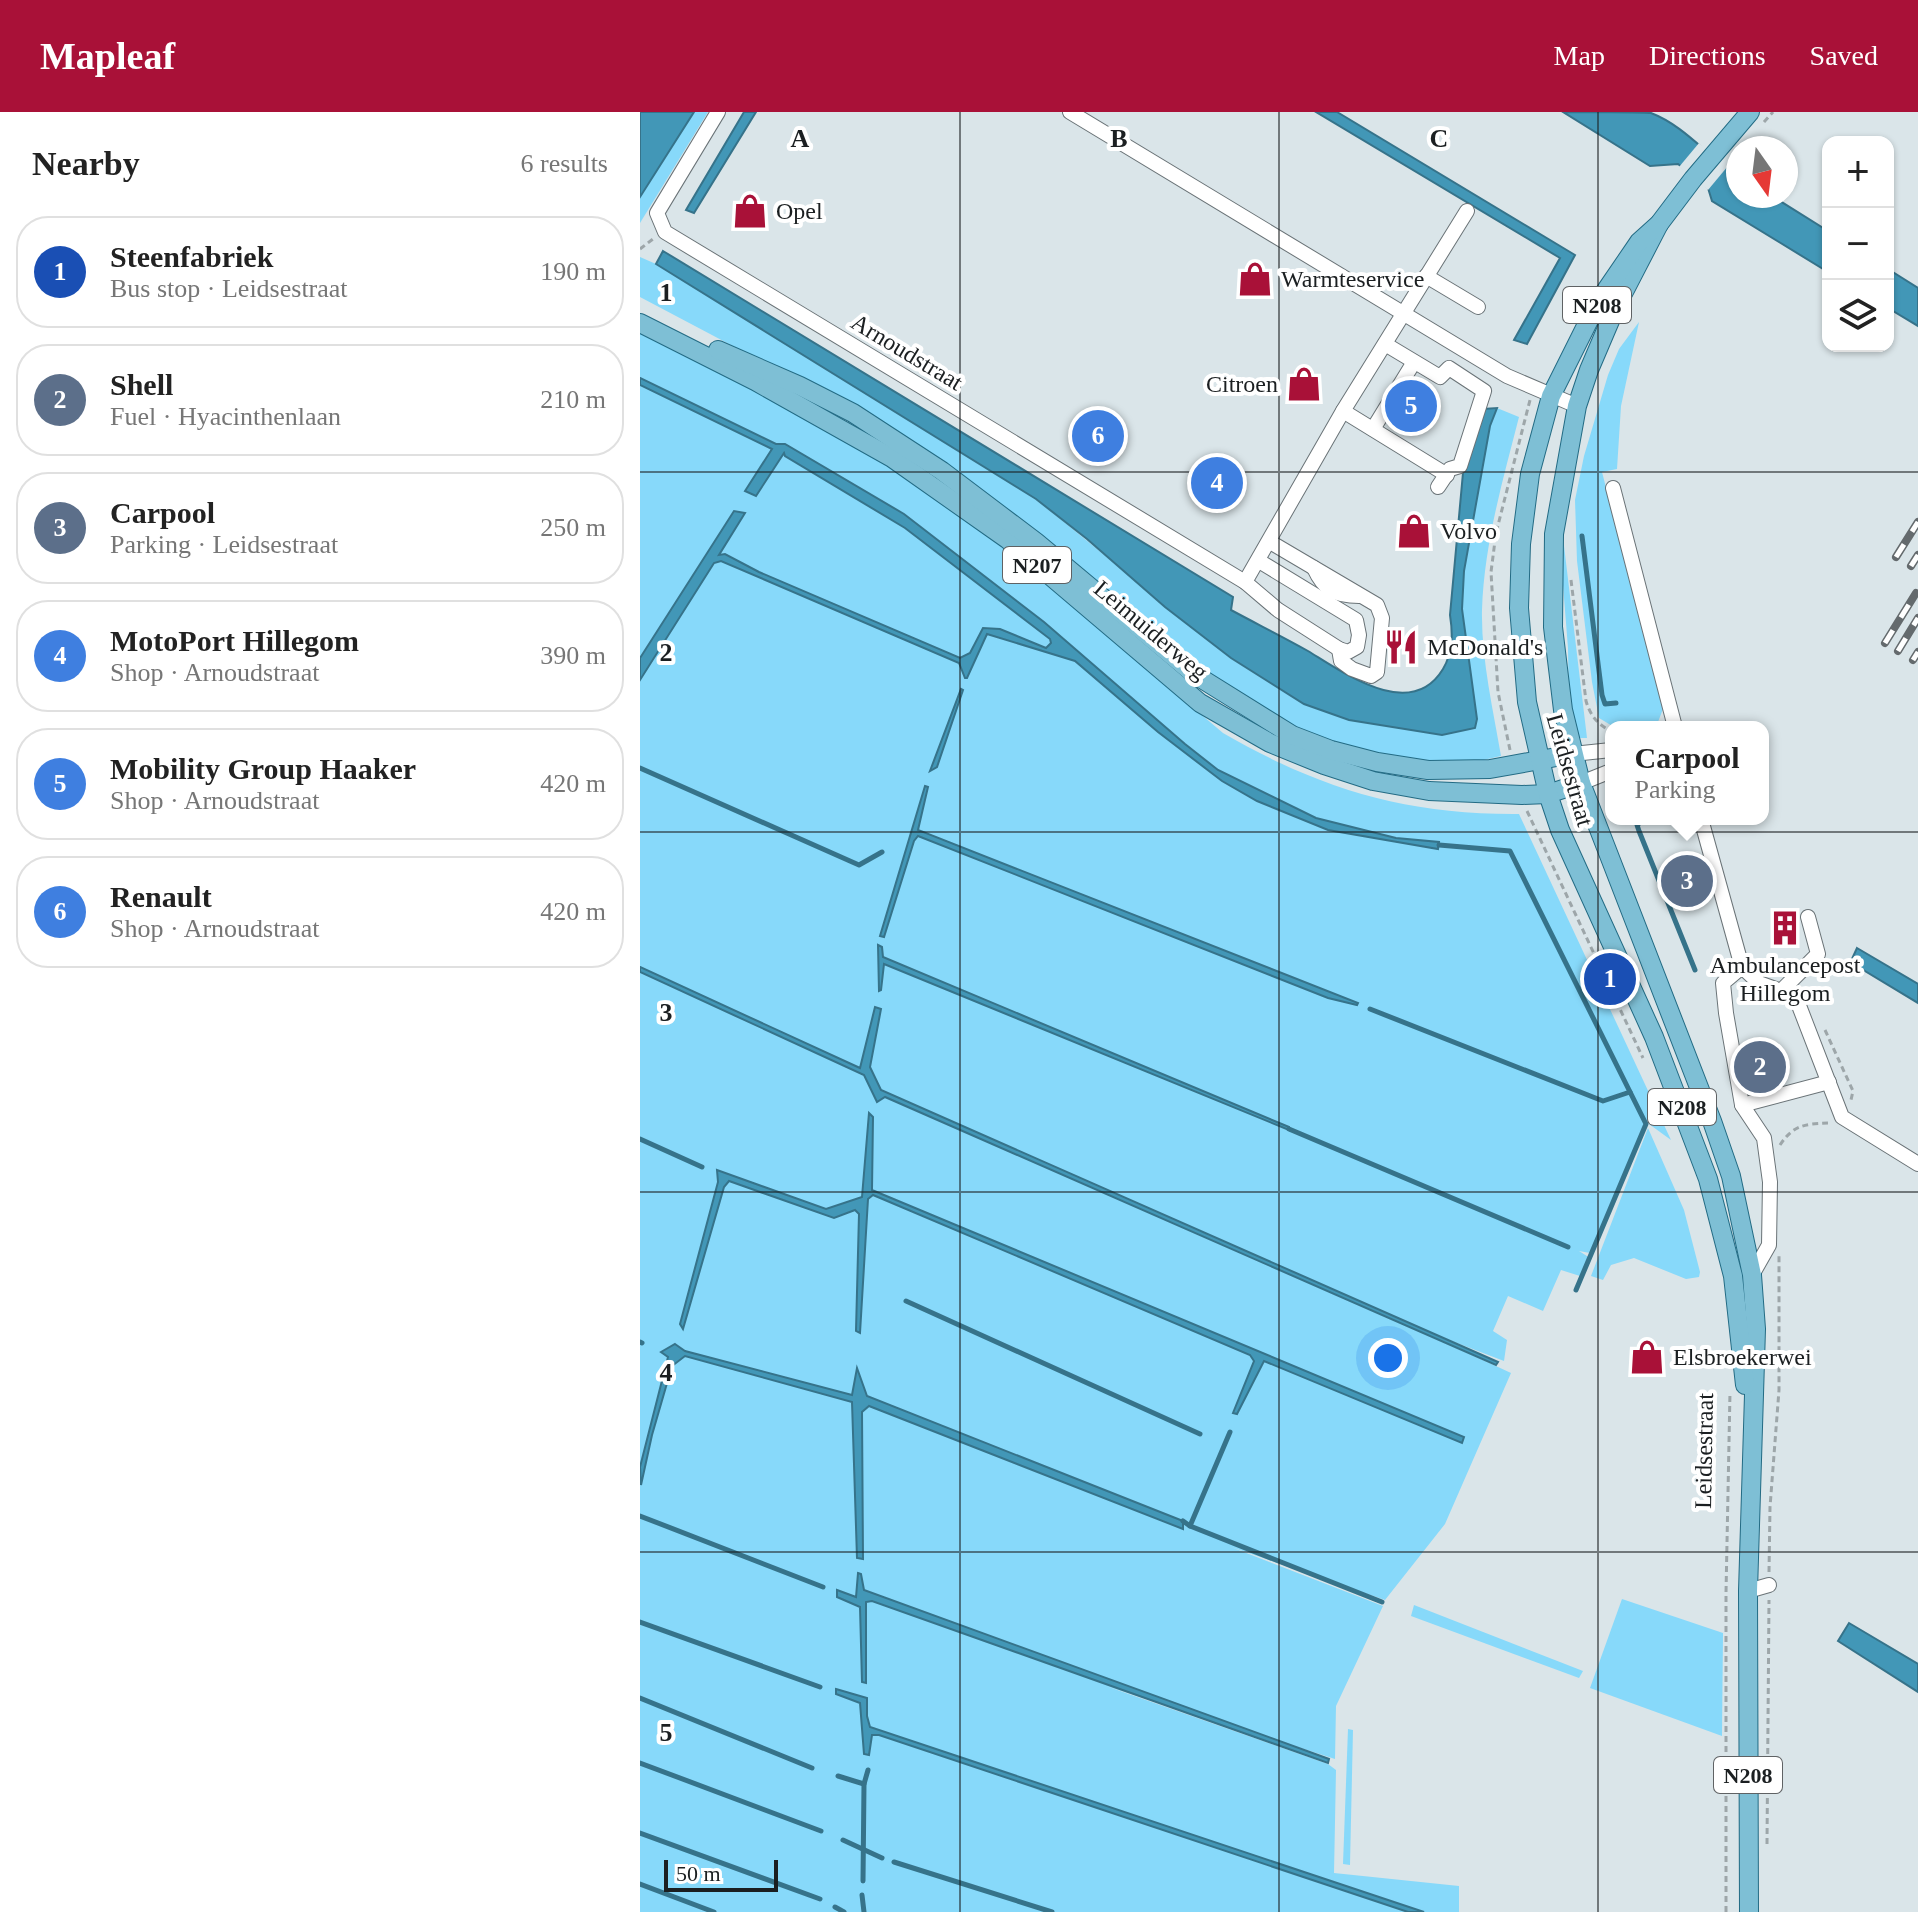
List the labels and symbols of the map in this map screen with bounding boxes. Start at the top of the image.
text: A [791,124,810,153]
text: B [1110,124,1128,153]
text: C [1430,124,1448,153]
north arrow [1726,136,1798,208]
shop icon: Opel [731,192,769,230]
place label: Opel [776,198,823,224]
shop icon: Warmteservice [1236,260,1274,298]
place label: Warmteservice [1281,266,1424,292]
text: 1 [660,278,673,307]
road number: N208 [1563,287,1631,323]
street label: Arnoudstraat [847,309,968,396]
shop icon: Citroen [1285,365,1323,403]
place label: Citroen [1206,371,1278,397]
pin: 5 [1385,376,1437,436]
pin: 6 [1072,406,1124,466]
pin: 4 [1191,453,1243,513]
shop icon: Volvo [1395,512,1433,550]
place label: Volvo [1440,518,1497,544]
road number: N207 [1003,547,1071,583]
street label: Leimuiderweg [1089,575,1213,685]
restaurant icon: McDonald's [1382,628,1420,666]
place label: McDonald's [1427,634,1543,660]
text: 2 [660,638,673,667]
street label: Leidsestraat [1542,711,1599,830]
pin: 3 [1661,851,1713,911]
building icon: Ambulancepost Hillegom [1766,909,1804,947]
pin: 1 [1584,949,1636,1009]
place label: Ambulancepost Hillegom [1710,952,1861,1006]
text: 3 [660,998,673,1027]
pin: 2 [1734,1037,1786,1097]
road number: N208 [1648,1089,1716,1125]
your location [1368,1338,1408,1378]
shop icon: Elsbroekerwei [1628,1338,1666,1376]
place label: Elsbroekerwei [1673,1344,1812,1370]
text: 4 [660,1358,673,1387]
street label: Leidsestraat [1690,1392,1718,1509]
text: 5 [660,1718,673,1747]
road number: N208 [1714,1757,1782,1793]
scale bar [664,1856,778,1892]

